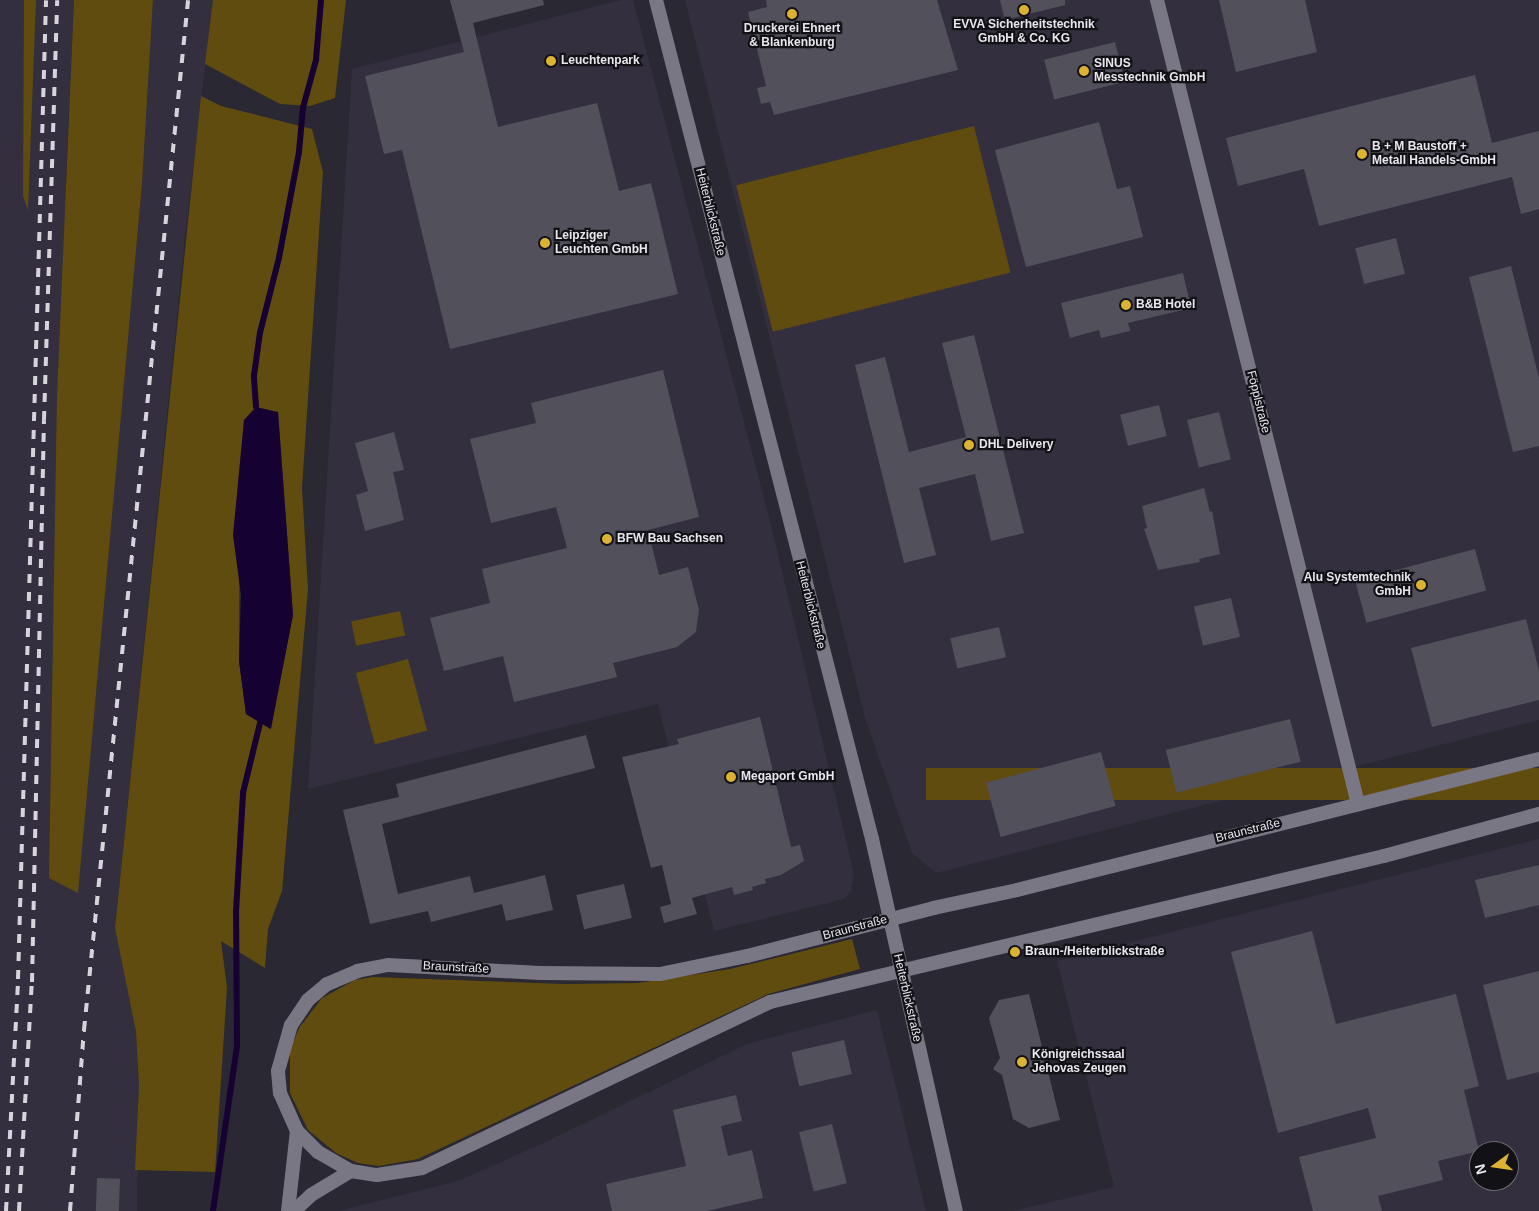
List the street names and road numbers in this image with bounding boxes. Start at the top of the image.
street label: Heiterblickstraße [692,167,728,257]
street label: Föpplstraße [1243,369,1273,435]
street label: Heiterblickstraße [792,560,828,650]
street label: Braunstraße [1214,816,1282,846]
street label: Braunstraße [821,913,889,943]
street label: Heiterblickstraße [890,953,924,1043]
street label: Braunstraße [423,959,489,977]

